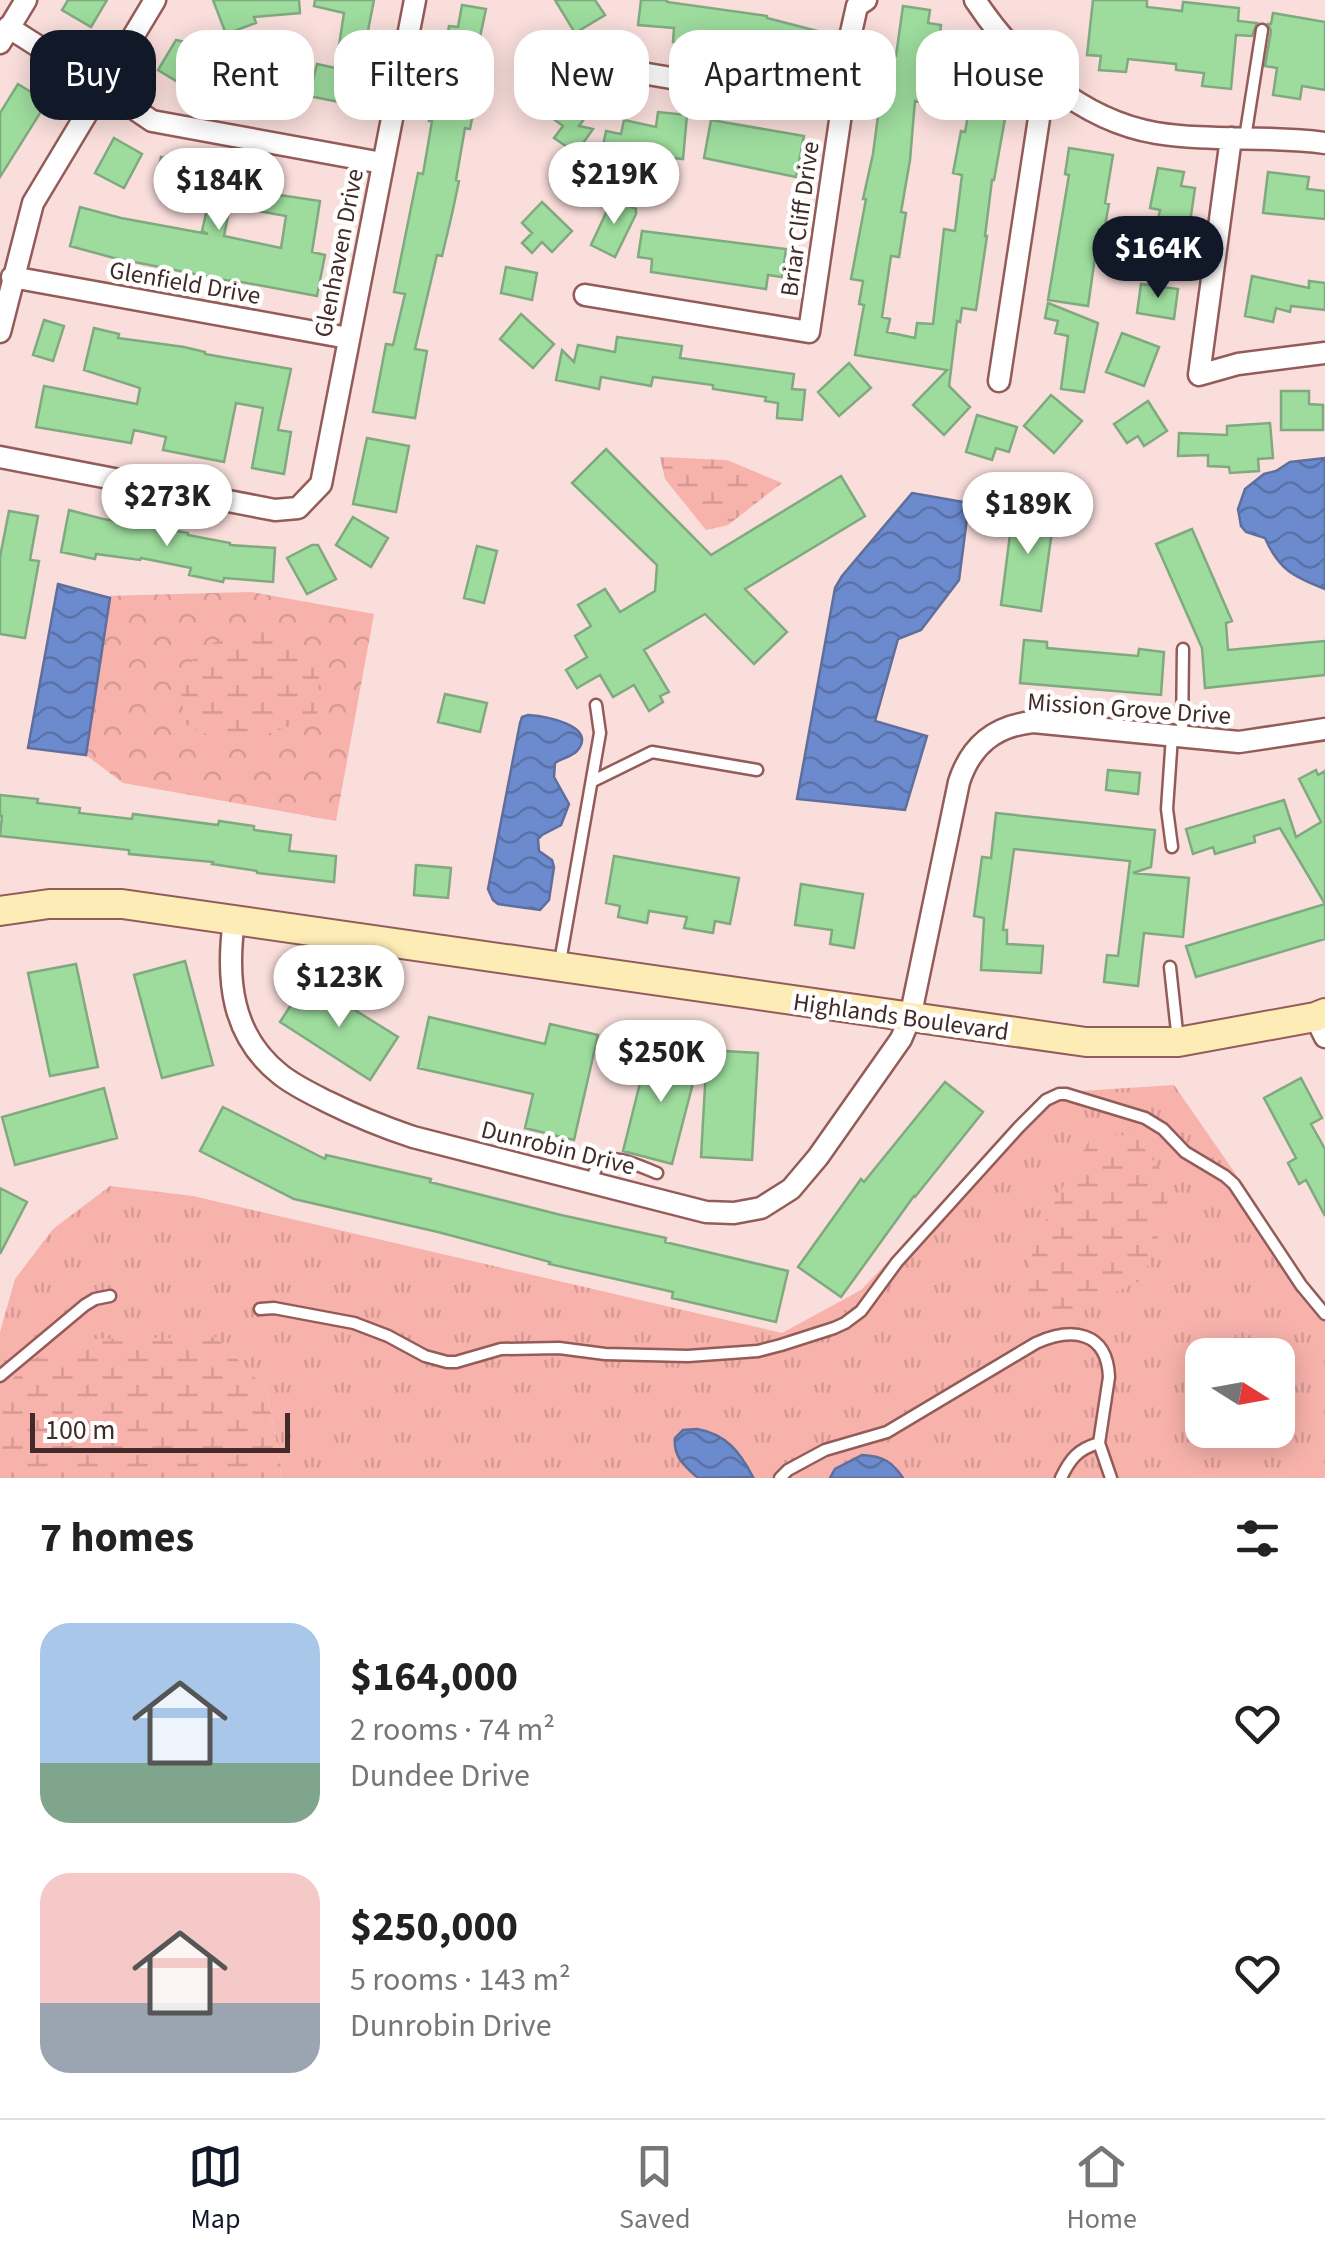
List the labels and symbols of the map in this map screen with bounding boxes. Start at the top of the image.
street label: Briar Cliff Drive [771,139,829,299]
pin: $219K [544,142,684,227]
pin: $184K [149,148,289,233]
street label: Glenhaven Drive [305,166,373,340]
pin: $164K [1088,216,1228,301]
street label: Glenfield Drive [106,252,264,314]
pin: $273K [97,464,237,549]
pin: $189K [958,472,1098,557]
street label: Mission Grove Drive [1026,684,1232,734]
pin: $123K [269,945,409,1030]
street label: Highlands Boulevard [791,984,1011,1050]
pin: $250K [591,1020,731,1105]
street label: Dunrobin Drive [477,1111,639,1185]
north arrow [1185,1338,1295,1448]
scale bar [30,1408,290,1452]

